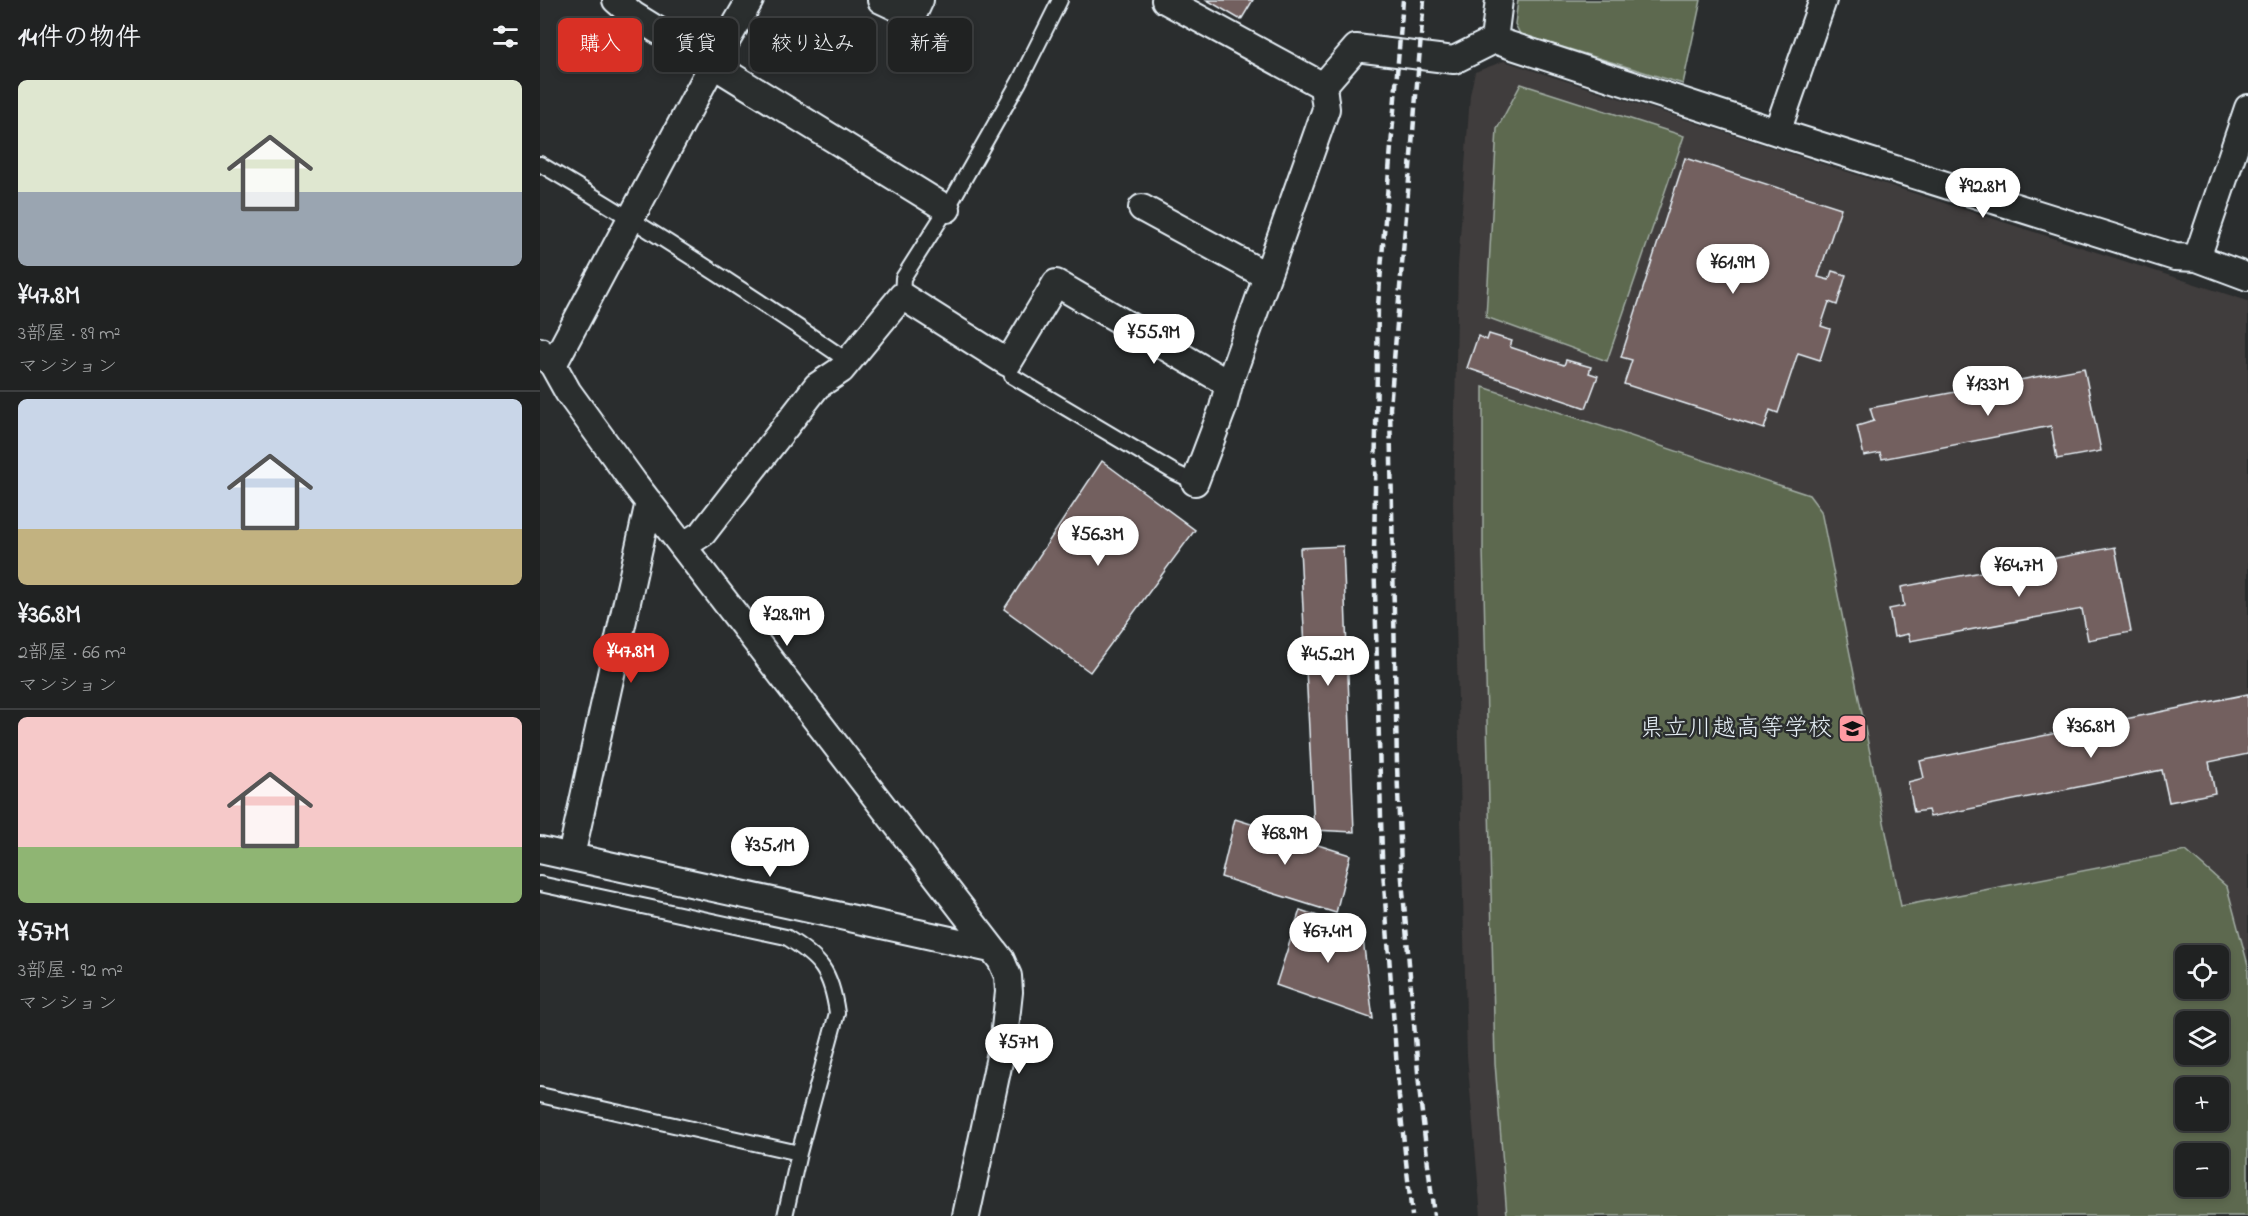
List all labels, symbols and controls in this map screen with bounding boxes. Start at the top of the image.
chip: 購入 [558,18,642,72]
chip: 賃貸 [654,18,738,72]
chip: 絞り込み [750,18,876,72]
chip: 新着 [888,18,972,72]
text: 14件の物件 [18,20,141,58]
icon: filters [489,20,522,53]
icon: home [216,119,324,227]
pin: ¥92.8M [1934,168,2032,219]
text: ¥92.8M [1959,173,2007,202]
pin: ¥61.9M [1684,244,1782,295]
text: ¥61.9M [1710,249,1756,278]
text: ¥47.8M [18,278,80,316]
pin: ¥55.9M [1105,314,1203,365]
text: ¥55.9M [1128,319,1180,348]
text: 3部屋 · 89 m² [18,320,121,349]
text: マンション [18,353,117,382]
pin: ¥133M [1946,366,2030,417]
text: ¥133M [1967,371,2009,400]
icon: home [216,438,324,546]
pin: ¥56.3M [1049,516,1147,567]
text: ¥56.3M [1072,521,1124,550]
pin: ¥64.7M [1970,547,2068,598]
text: ¥64.7M [1994,552,2044,581]
pin: ¥28.9M [738,596,836,647]
text: ¥36.8M [18,597,81,635]
text: ¥28.9M [763,601,811,630]
pin: ¥47.8M [582,633,680,684]
pin: ¥45.2M [1279,636,1377,687]
text: ¥47.8M [607,638,655,667]
text: 2部屋 · 66 m² [18,639,126,668]
text: ¥45.2M [1301,641,1355,670]
text: マンション [18,672,117,701]
pin: ¥36.8M [2042,708,2140,759]
place label: 県立川越高等学校 [1640,712,1832,747]
school or university icon: 県立川越高等学校 [1837,713,1869,745]
text: ¥36.8M [2067,713,2115,742]
icon: home [216,756,324,864]
pin: ¥68.9M [1236,815,1334,866]
text: ¥68.9M [1262,820,1308,849]
pin: ¥35.1M [721,827,819,878]
text: ¥35.1M [745,832,795,861]
pin: ¥67.4M [1279,913,1377,964]
text: ¥57M [18,915,70,953]
text: ¥67.4M [1303,918,1353,947]
map controls [2175,945,2229,1197]
button: locate [2175,945,2229,999]
text: 3部屋 · 92 m² [18,957,123,986]
text: マンション [18,990,117,1019]
button: layers [2175,1011,2229,1065]
pin: ¥57M [983,1024,1055,1075]
text: ¥57M [999,1029,1039,1058]
button: + [2175,1077,2229,1131]
button: − [2175,1143,2229,1197]

